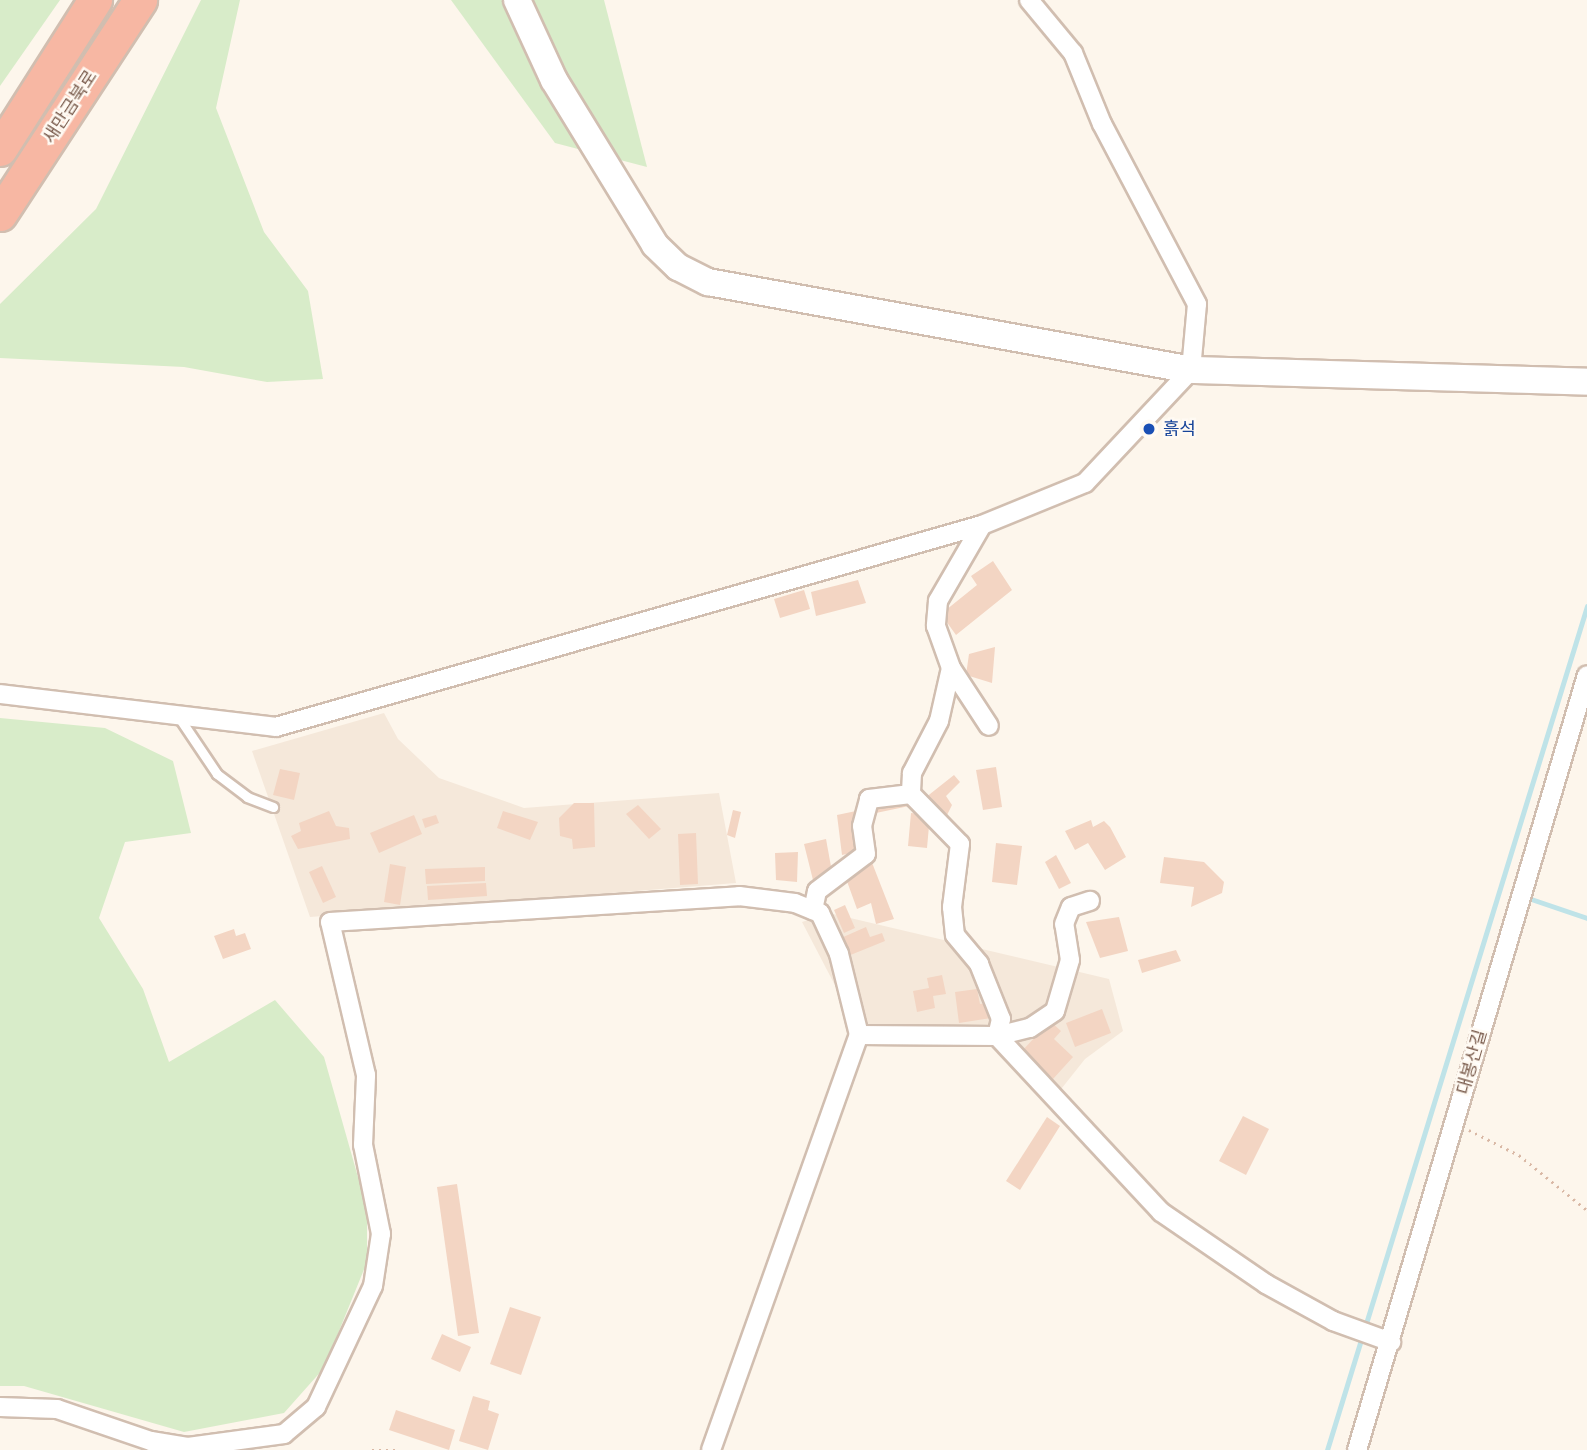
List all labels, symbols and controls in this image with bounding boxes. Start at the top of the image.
street label: 새만금북로 [38,66,102,148]
place label: 흙석 [1163,418,1196,440]
marker: 흙석 [1141,421,1157,437]
street label: 대봉산길 [1452,1027,1492,1097]

